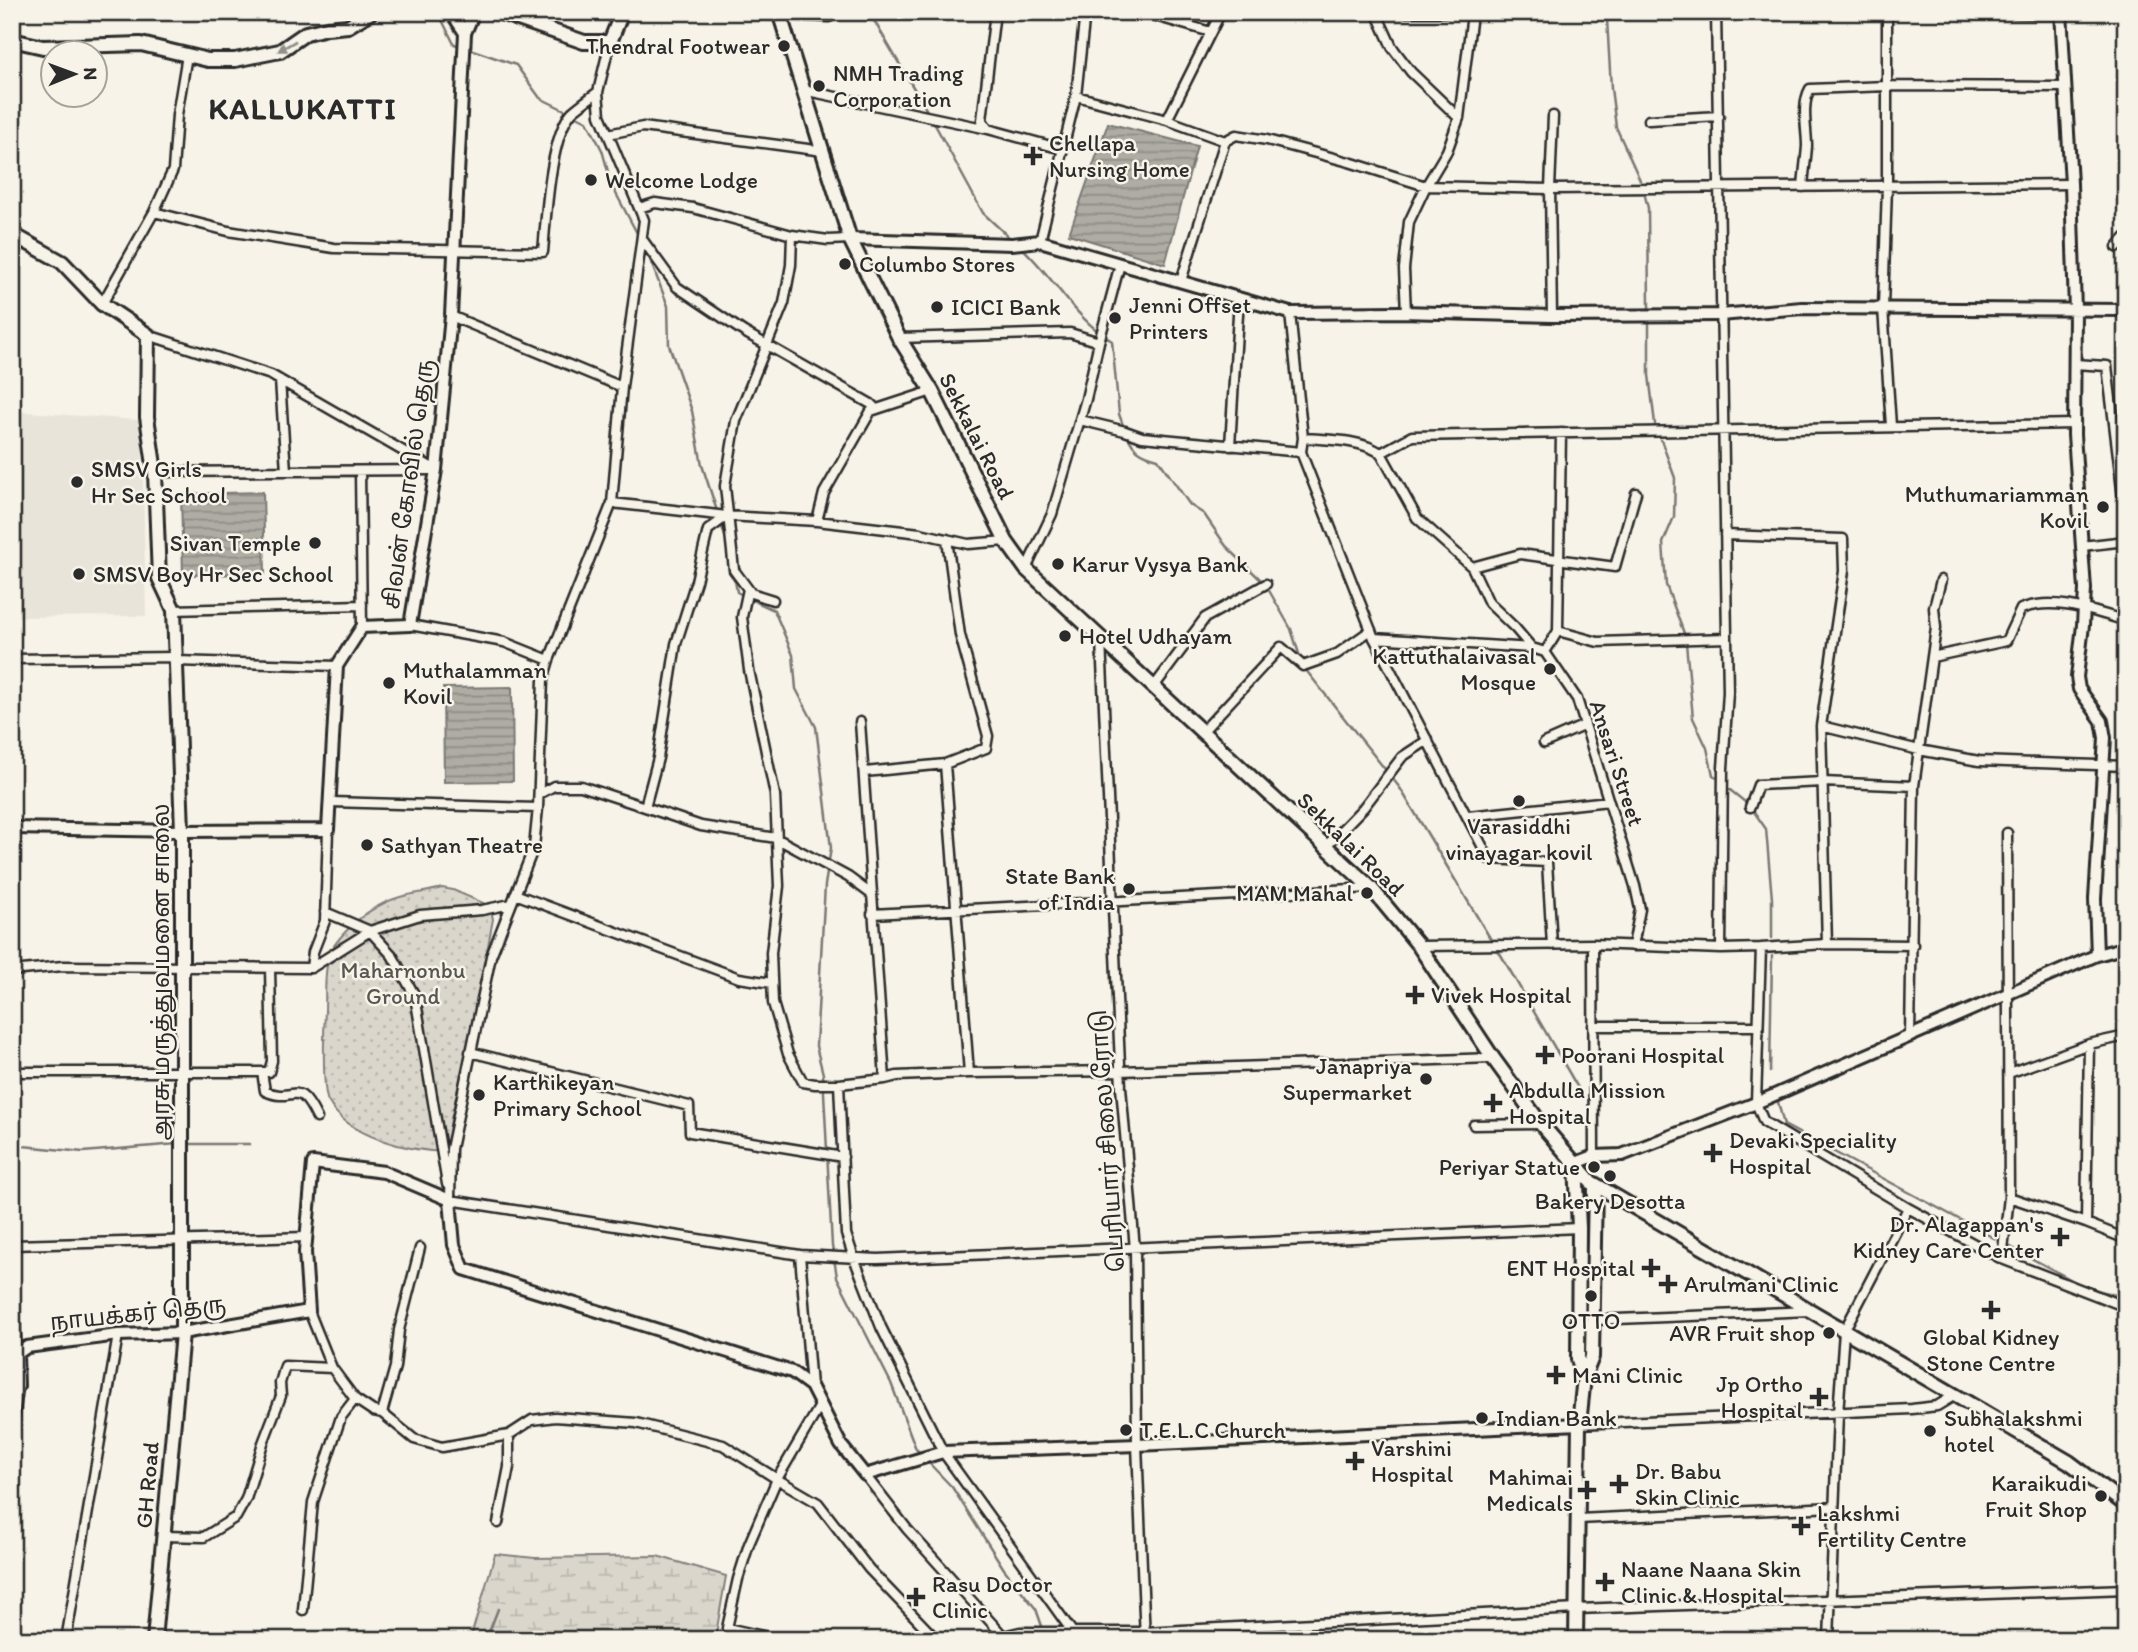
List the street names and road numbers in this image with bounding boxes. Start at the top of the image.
street label: சிவன் கோவில் தெரு [377,357,441,611]
street label: Sekkalai Road [933,368,1021,504]
street label: Ansari Street [1583,696,1651,830]
street label: Sekkalai Road [1291,786,1411,902]
street label: அரசு மருத்துவமனை சாலை [147,803,177,1141]
street label: பெரியார் சிலை ரோடு [1084,1009,1131,1273]
street label: நாயக்கர் தெரு [49,1290,228,1338]
street label: GH Road [129,1440,165,1530]

